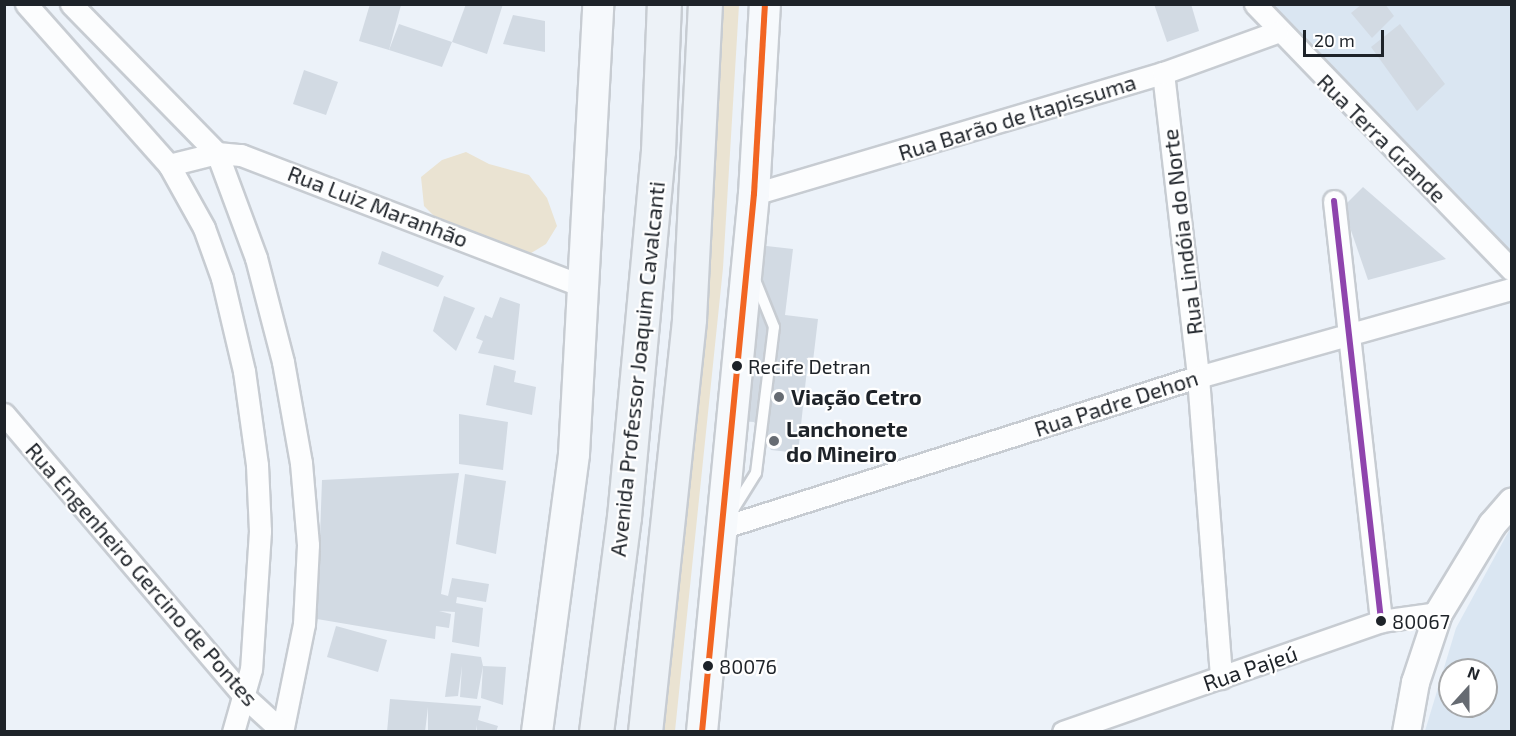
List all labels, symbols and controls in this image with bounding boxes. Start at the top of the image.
scale bar [1306,18,1387,56]
text: 20 m [1314,29,1355,51]
street label: Rua Barão de Itapissuma [895,68,1139,166]
street label: Rua Terra Grande [1312,68,1452,208]
street label: Rua Lindóia do Norte [1156,128,1208,336]
street label: Rua Luiz Maranhão [284,159,472,253]
street label: Avenida Professor Joaquim Cavalcanti [604,180,670,558]
place label: Recife Detran [748,354,871,378]
marker: Recife Detran [731,360,743,372]
street label: Rua Padre Dehon [1031,364,1201,442]
place label: Viação Cetro [791,384,922,410]
marker: Viação Cetro [772,390,786,404]
place label: Lanchonete do Mineiro [786,415,908,466]
marker: Lanchonete do Mineiro [767,434,781,448]
street label: Rua Engenheiro Gercino de Pontes [20,437,264,711]
place label: 80067 [1392,609,1450,633]
marker: 80067 [1375,615,1387,627]
street label: Rua Pajeú [1199,640,1301,696]
place label: 80076 [719,654,777,678]
north arrow [1438,658,1498,718]
marker: 80076 [702,660,714,672]
text: N [1465,662,1483,684]

